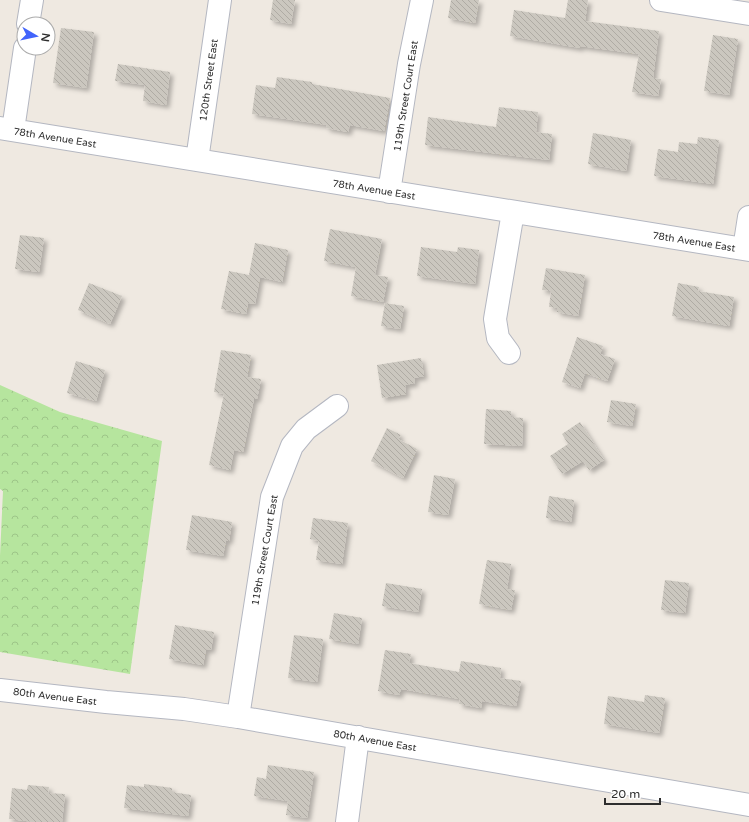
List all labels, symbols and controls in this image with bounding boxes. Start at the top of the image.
north arrow [16,16,56,56]
text: N [38,32,52,43]
street label: 120th Street East [197,38,221,122]
street label: 119th Street Court East [391,40,421,153]
street label: 78th Avenue East [12,125,97,151]
street label: 78th Avenue East [331,177,416,203]
street label: 78th Avenue East [651,229,736,255]
street label: 119th Street Court East [249,494,281,606]
street label: 80th Avenue East [12,686,97,708]
street label: 80th Avenue East [332,728,417,754]
scale bar [605,780,660,806]
text: 20 m [611,787,640,801]

